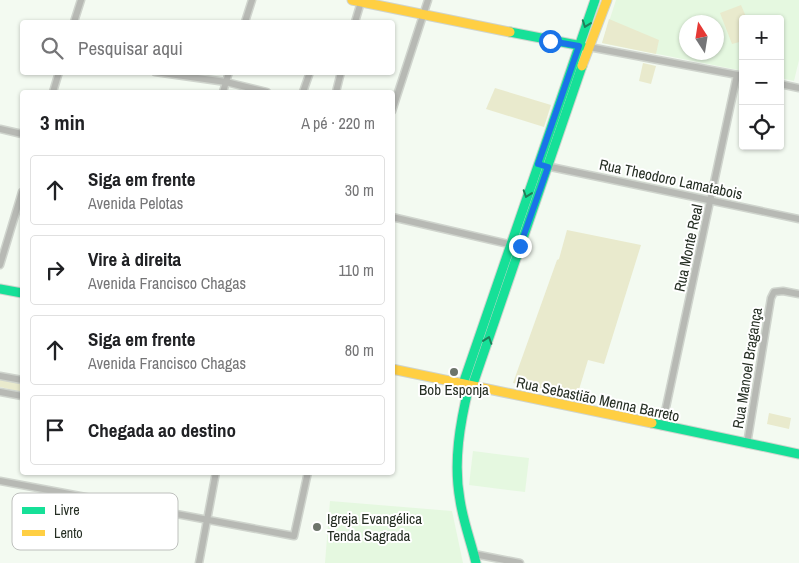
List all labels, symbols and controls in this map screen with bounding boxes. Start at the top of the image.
north arrow [679,15,724,60]
map controls [739,15,784,150]
button: + [739,15,784,60]
one-way arrow [582,19,592,28]
search box [20,20,395,75]
route start [539,30,562,53]
icon: search [38,34,66,62]
text: Pesquisar aqui [78,35,183,61]
button: − [739,60,784,105]
button: locate [739,105,784,150]
text: 3 min [40,108,85,137]
text: A pé · 220 m [301,112,375,134]
street label: Rua Theodoro Lamatabois [597,154,745,204]
text: Siga em frente [88,166,195,192]
icon: ahead [41,176,69,204]
text: 30 m [345,179,374,201]
one-way arrow [523,189,533,197]
text: Avenida Pelotas [88,192,183,214]
street label: Rua Monte Real [668,202,708,294]
route end [509,235,532,258]
text: Vire à direita [88,246,181,272]
icon: right [41,256,69,284]
text: 110 m [338,259,374,281]
text: Avenida Francisco Chagas [88,272,246,294]
street label: Rua Manoel Bragança [727,306,767,430]
text: Siga em frente [88,326,195,352]
icon: ahead [41,336,69,364]
one-way arrow [482,337,492,345]
text: 80 m [345,339,374,361]
text: Avenida Francisco Chagas [88,352,246,374]
marker: Bob Esponja [448,366,460,378]
street label: Rua Sebastião Menna Barreto [515,371,682,427]
place label: Bob Esponja [419,379,489,400]
icon: arrive [41,416,69,444]
text: Chegada ao destino [88,417,236,443]
legend [12,493,178,550]
text: Livre [54,501,80,519]
place label: Igreja Evangélica Tenda Sagrada [327,508,422,546]
marker: Igreja Evangélica Tenda Sagrada [311,521,323,533]
text: Lento [54,524,83,542]

